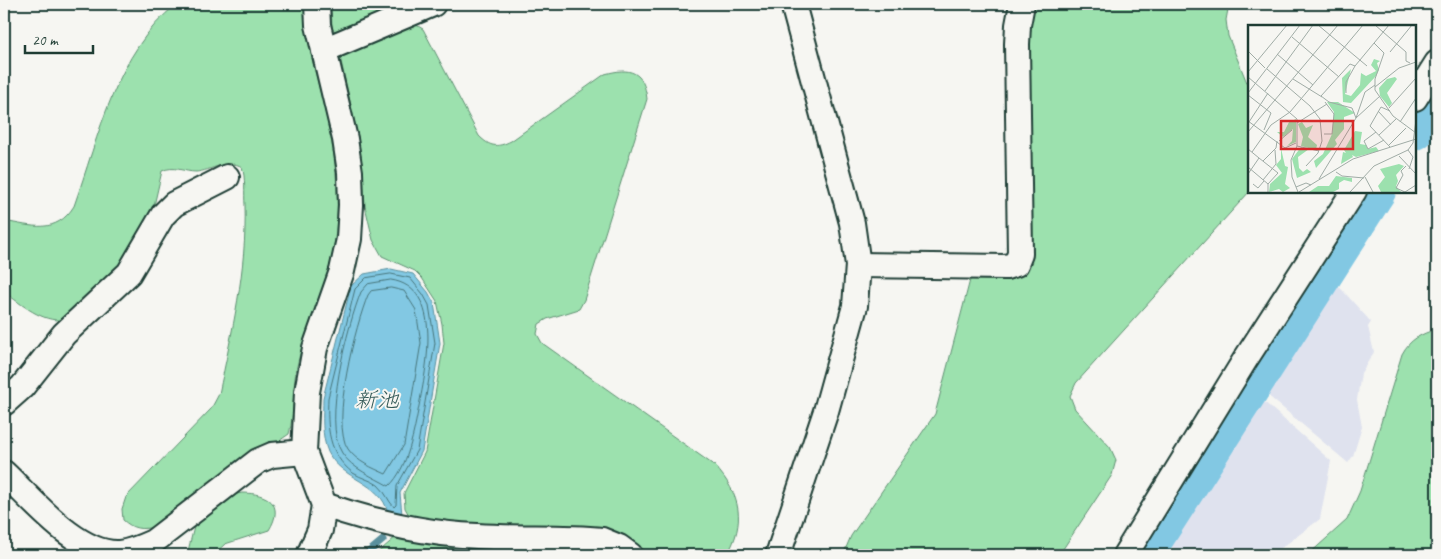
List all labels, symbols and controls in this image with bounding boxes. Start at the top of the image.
scale bar [25,22,92,54]
inset map [1248,25,1416,192]
text: 20 m [32,31,59,50]
water label: 新池 [355,386,400,414]

